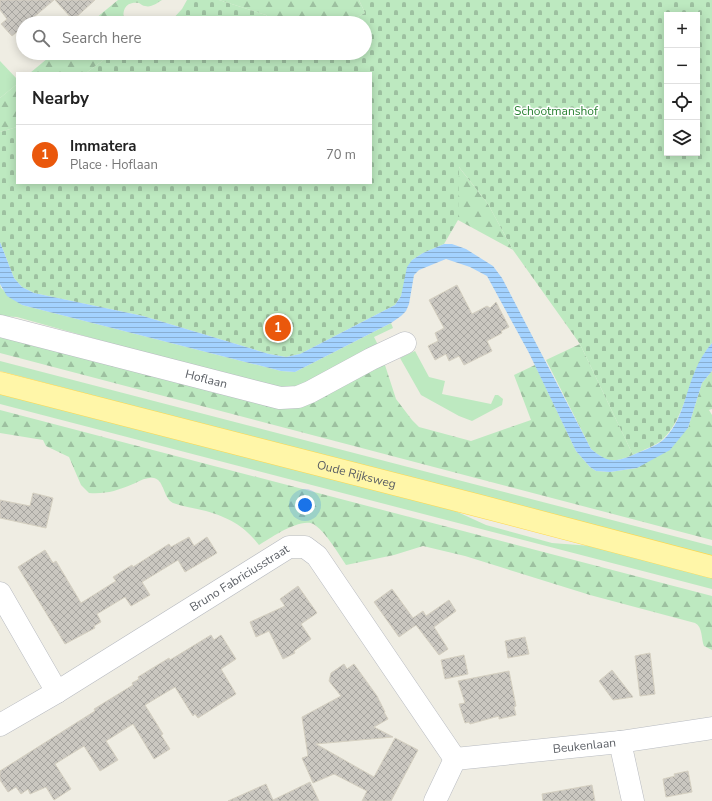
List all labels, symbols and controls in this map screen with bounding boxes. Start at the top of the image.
map controls [664,12,700,156]
button: + [664,12,700,48]
search box [16,16,372,60]
icon: search [30,27,52,49]
text: Search here [62,28,142,48]
button: − [664,48,700,84]
button: locate [664,84,700,120]
text: Nearby [32,87,89,110]
park label: Schootmanshof [514,103,599,119]
button: layers [664,120,700,156]
text: Immatera [70,136,137,156]
text: 1 [41,146,49,164]
text: 70 m [326,146,356,164]
text: Place · Hoflaan [70,156,158,174]
pin: 1 [265,313,291,343]
street label: Hoflaan [184,366,229,392]
street label: Oude Rijksweg [315,457,398,492]
your location [295,495,315,515]
street label: Bruno Fabriciusstraat [187,540,293,615]
street label: Beukenlaan [552,734,617,757]

